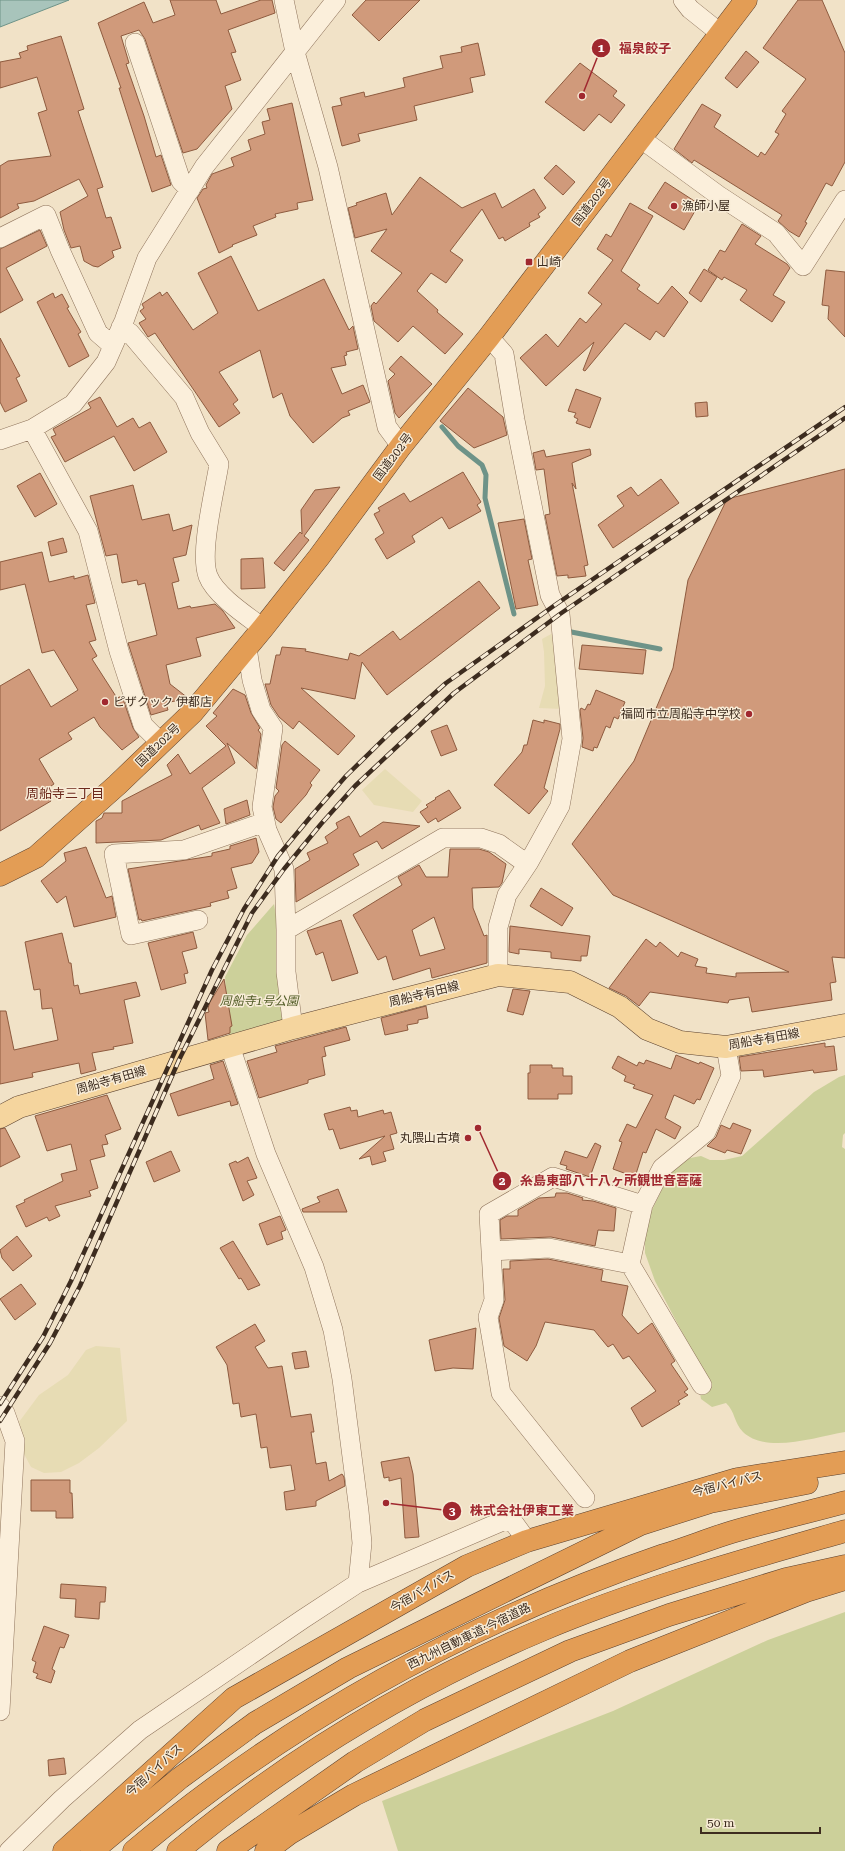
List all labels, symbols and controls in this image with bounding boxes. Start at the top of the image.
callout: 福泉餃子 [591,36,679,61]
text: 1 [598,41,605,55]
text: 福泉餃子 [619,41,671,56]
street label: 国道202号 [570,175,614,229]
place label: 漁師小屋 [682,199,730,213]
marker: 漁師小屋 [669,201,679,211]
place label: 山崎 [537,255,561,269]
marker: 山崎 [524,257,534,267]
street label: 国道202号 [371,430,415,484]
place label: ピザクック 伊都店 [113,695,212,709]
marker: ピザクック 伊都店 [100,697,110,707]
place label: 福岡市立周船寺中学校 [621,707,741,721]
marker: 福岡市立周船寺中学校 [744,709,754,719]
street label: 国道202号 [133,720,183,770]
district label: 周船寺三丁目 [26,786,104,801]
street label: 周船寺有田線 [387,978,461,1010]
park label: 周船寺1号公園 [220,994,300,1008]
street label: 周船寺有田線 [727,1026,801,1052]
street label: 周船寺有田線 [74,1063,148,1097]
place label: 丸隈山古墳 [400,1131,460,1145]
marker: 丸隈山古墳 [463,1133,473,1143]
callout: 糸島東部八十八ヶ所観世音菩薩 [492,1168,710,1193]
text: 糸島東部八十八ヶ所観世音菩薩 [520,1173,702,1188]
text: 2 [499,1174,506,1188]
street label: 今宿バイパス [690,1469,764,1499]
callout: 株式会社伊東工業 [442,1498,582,1523]
text: 株式会社伊東工業 [470,1503,574,1518]
text: 3 [449,1504,456,1518]
street label: 今宿バイパス [387,1567,457,1615]
street label: 西九州自動車道;今宿道路 [405,1600,533,1672]
street label: 今宿バイパス [123,1741,185,1799]
scale bar [701,1809,820,1835]
text: 50 m [707,1816,734,1830]

